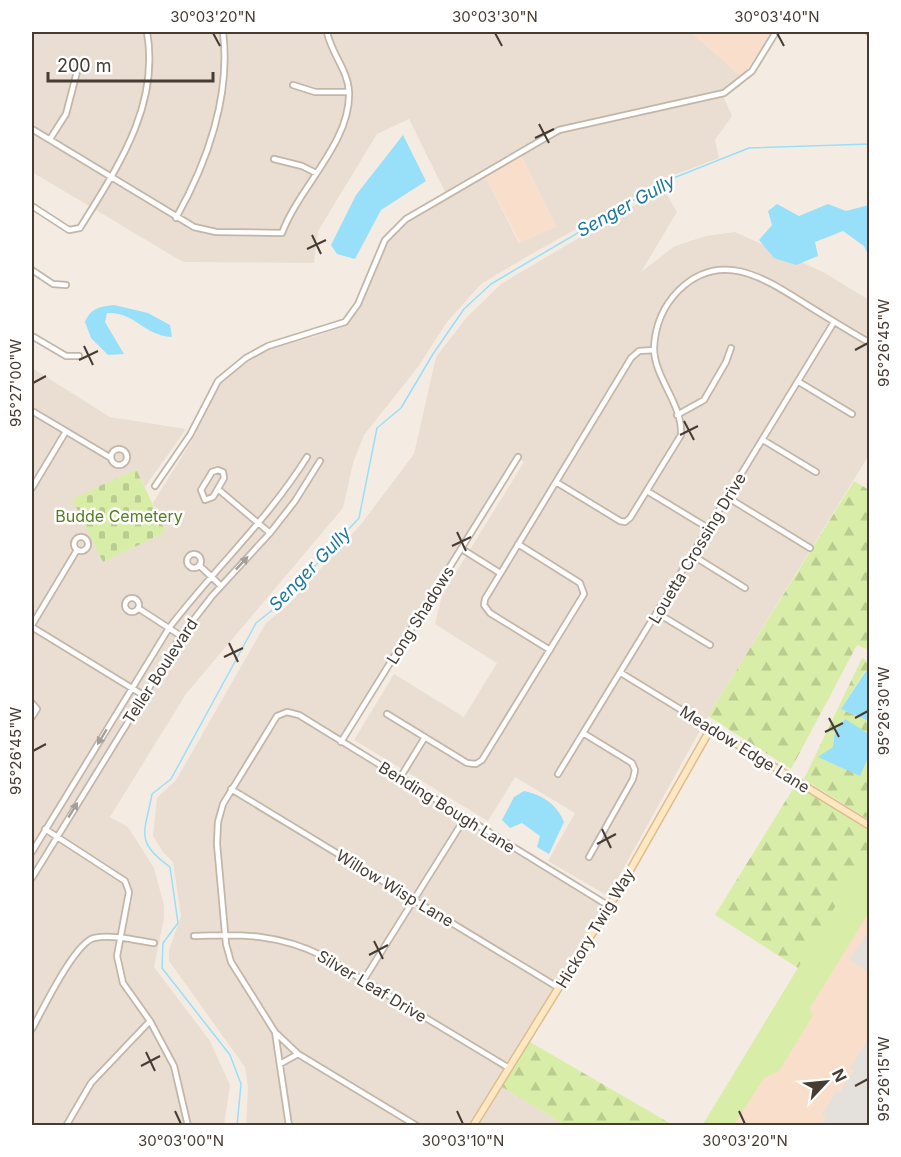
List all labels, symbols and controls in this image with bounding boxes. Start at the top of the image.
text: 30°03'20"N [170,7,256,26]
text: 30°03'30"N [452,7,538,26]
text: 30°03'40"N [734,7,820,26]
scale bar [48,45,213,83]
text: 200 m [57,55,112,76]
water label: Senger Gully [573,170,679,241]
text: 95°26'45"W [874,299,893,387]
text: 95°27'00"W [6,339,25,427]
street label: Louetta Crossing Drive [644,469,750,627]
park label: Budde Cemetery [55,506,183,526]
water label: Senger Gully [264,522,356,615]
one-way arrow [235,556,249,571]
street label: Long Shadows [382,562,458,668]
street label: Teller Boulevard [118,614,202,728]
text: 95°26'30"W [874,666,893,755]
street label: Meadow Edge Lane [676,701,814,797]
text: 95°26'45"W [6,707,25,795]
one-way arrow [96,729,107,745]
street label: Bending Bough Lane [375,757,519,857]
one-way arrow [67,802,78,818]
street label: Willow Wisp Lane [333,845,457,931]
street label: Hickory Twig Way [551,865,639,991]
street label: Silver Leaf Drive [314,945,430,1027]
text: 95°26'15"W [874,1036,893,1122]
north arrow [796,1052,856,1112]
text: N [828,1066,851,1085]
text: 30°03'00"N [138,1131,224,1150]
text: 30°03'10"N [422,1131,504,1150]
text: 30°03'20"N [702,1131,788,1150]

